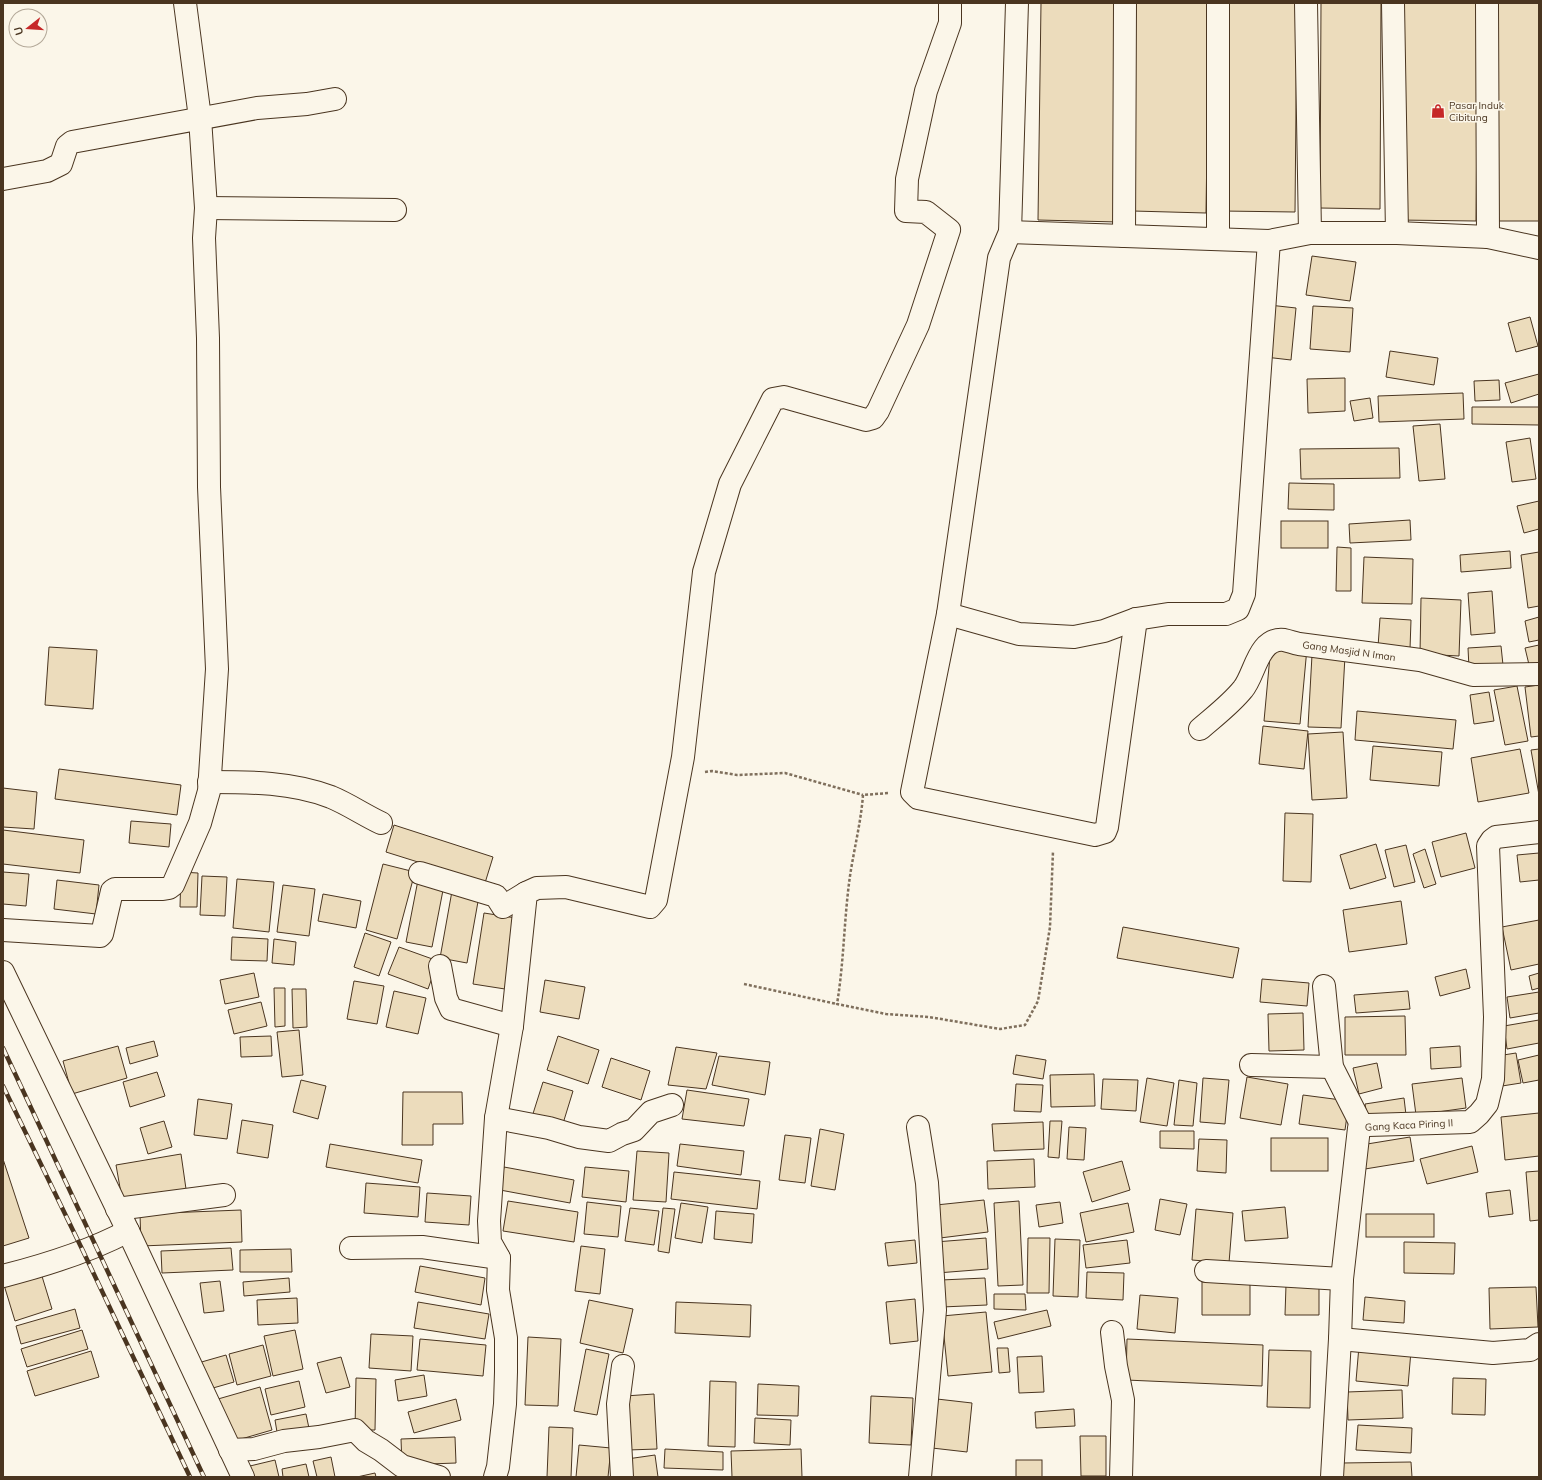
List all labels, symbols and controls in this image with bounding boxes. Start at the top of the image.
north arrow [8,8,48,48]
text: U [11,25,26,37]
place label: Pasar Induk Cibitung [1449,99,1505,124]
shop icon: Pasar Induk Cibitung [1430,103,1446,119]
street label: Gang Masjid N Iman [1302,638,1397,664]
street label: Gang Kaca Piring II [1365,1116,1453,1134]

